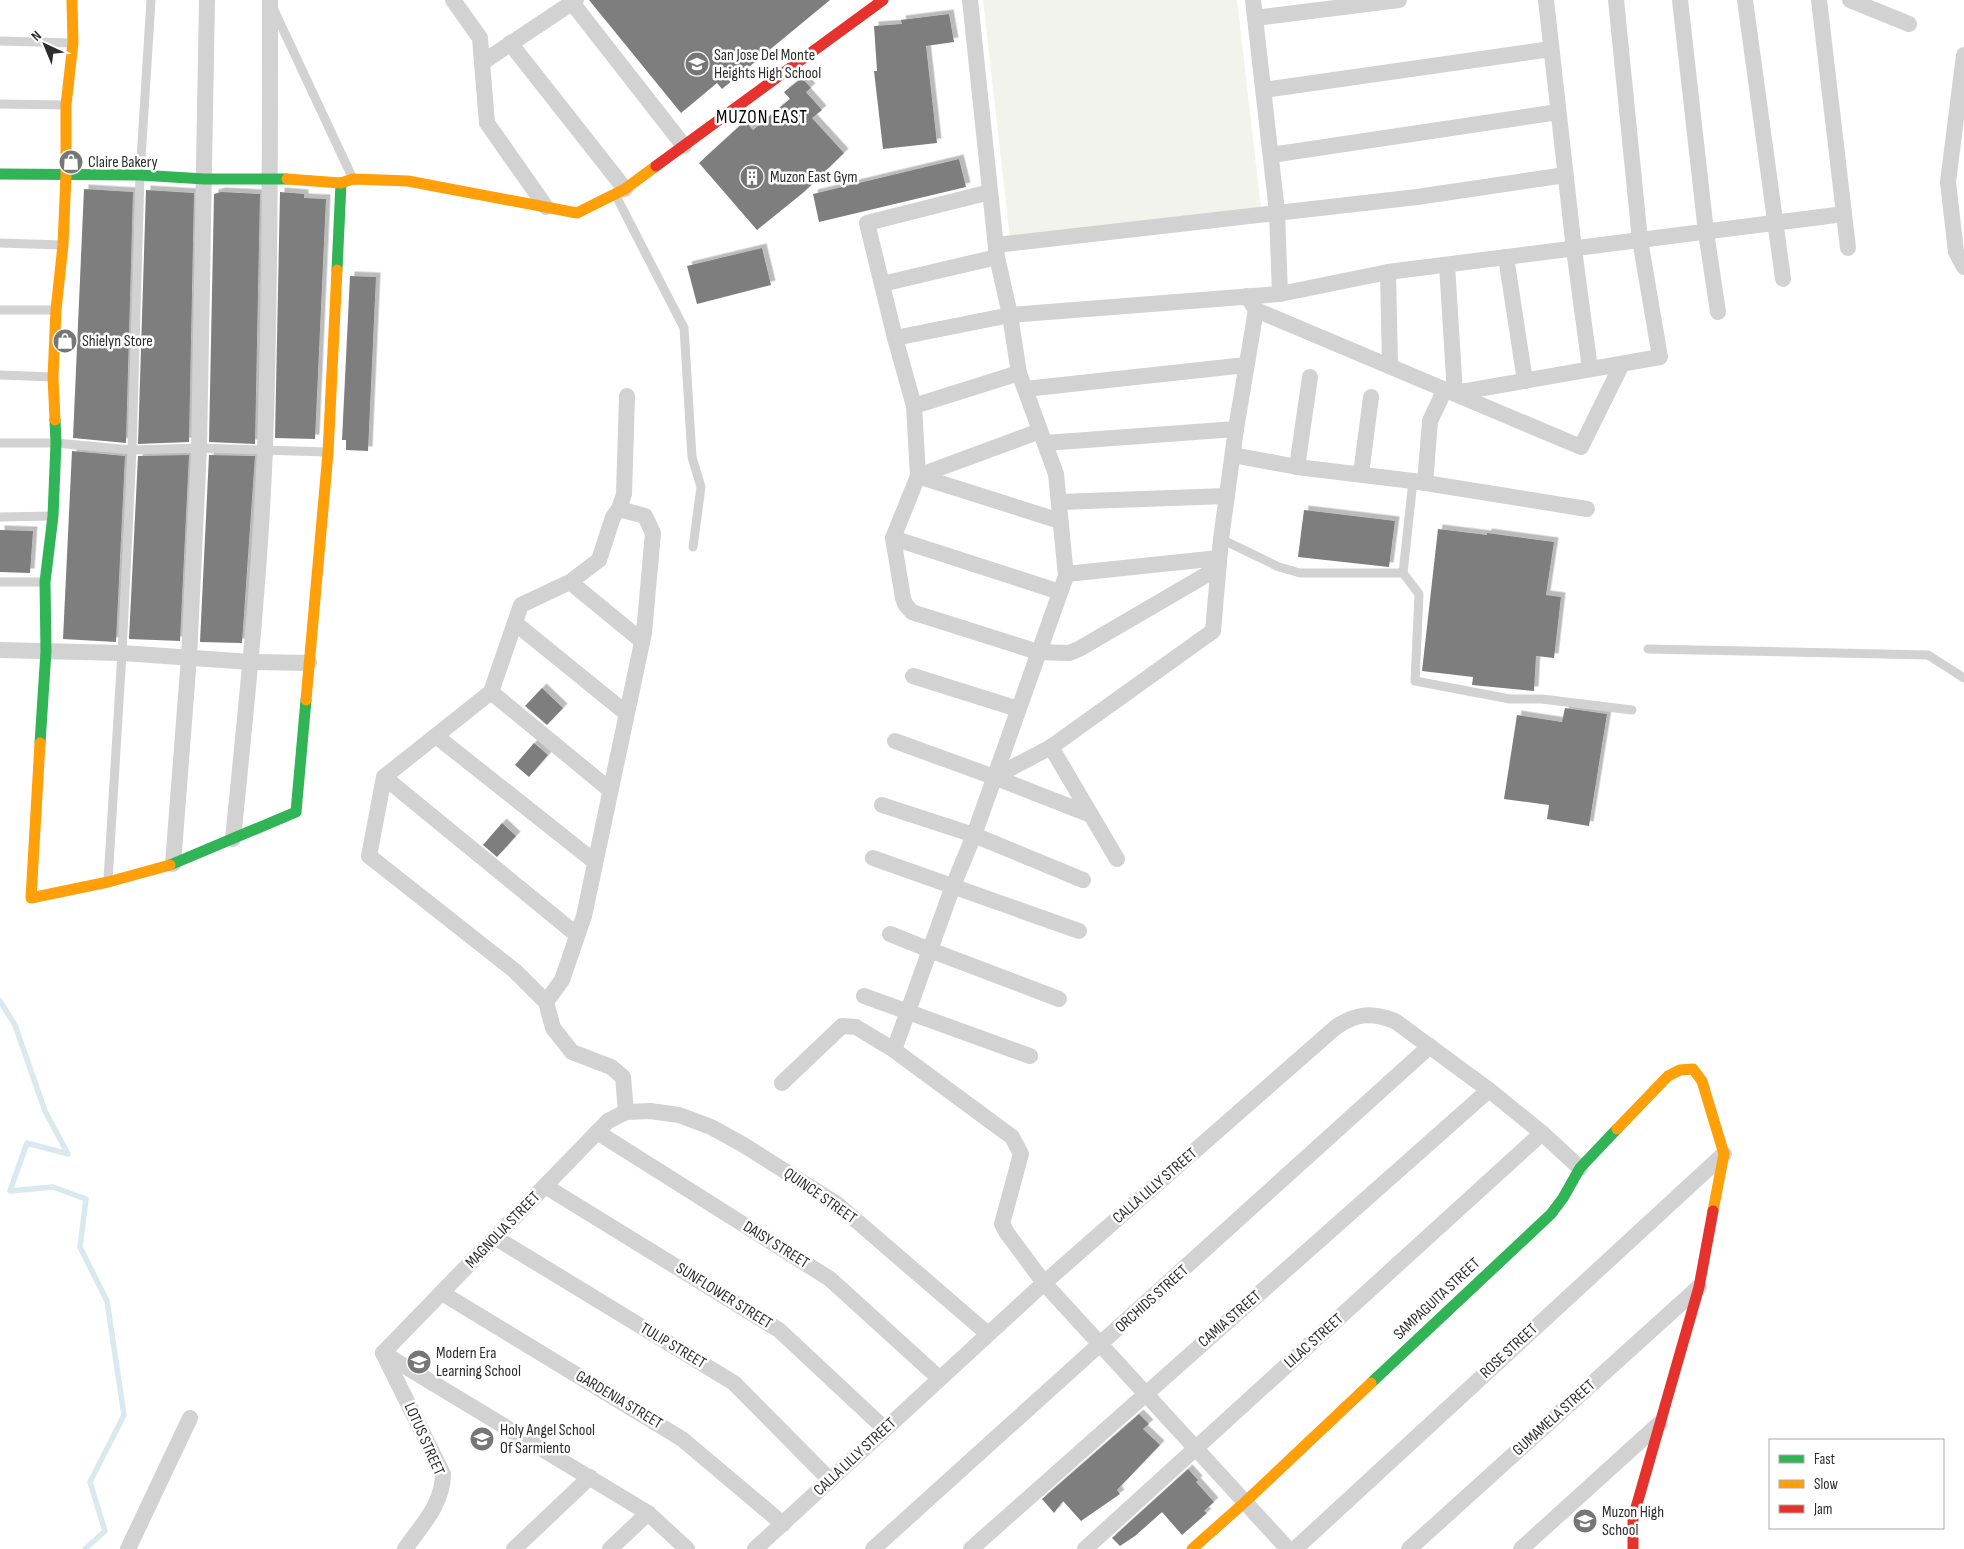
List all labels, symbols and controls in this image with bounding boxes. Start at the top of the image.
north arrow [20,20,70,70]
text: N [28,27,45,45]
place label: San Jose Del Monte Heights High School [714,46,821,83]
school or university icon: San Jose Del Monte Heights High School [684,51,710,77]
district label: MUZON EAST [716,106,808,129]
shop icon: Claire Bakery [58,149,84,175]
place label: Claire Bakery [88,153,158,172]
building icon: Muzon East Gym [739,164,765,190]
place label: Muzon East Gym [770,168,858,187]
shop icon: Shielyn Store [52,328,78,354]
place label: Shielyn Store [82,332,153,351]
street label: CALLA LILLY STREET [1109,1144,1201,1228]
street label: QUINCE STREET [780,1164,860,1228]
street label: MAGNOLIA STREET [462,1187,545,1272]
street label: DAISY STREET [740,1217,813,1273]
street label: SAMPAGUITA STREET [1390,1254,1484,1344]
street label: SUNFLOWER STREET [672,1259,776,1333]
street label: ORCHIDS STREET [1112,1261,1193,1337]
street label: CAMIA STREET [1195,1286,1266,1351]
street label: LILAC STREET [1281,1309,1348,1372]
street label: TULIP STREET [637,1319,710,1373]
street label: ROSE STREET [1476,1319,1542,1382]
place label: Modern Era Learning School [436,1344,521,1381]
school or university icon: Modern Era Learning School [406,1349,432,1375]
street label: GARDENIA STREET [572,1367,666,1434]
street label: GUMAMELA STREET [1509,1376,1599,1460]
street label: LOTUS STREET [400,1400,449,1479]
street label: CALLA LILLY STREET [810,1414,900,1500]
place label: Holy Angel School Of Sarmiento [500,1421,595,1458]
school or university icon: Holy Angel School Of Sarmiento [469,1426,495,1452]
legend [1769,1439,1944,1529]
text: Fast [1814,1450,1836,1469]
text: Slow [1814,1475,1838,1494]
text: Jam [1813,1500,1832,1519]
place label: Muzon High School [1602,1503,1664,1540]
school or university icon: Muzon High School [1572,1508,1598,1534]

